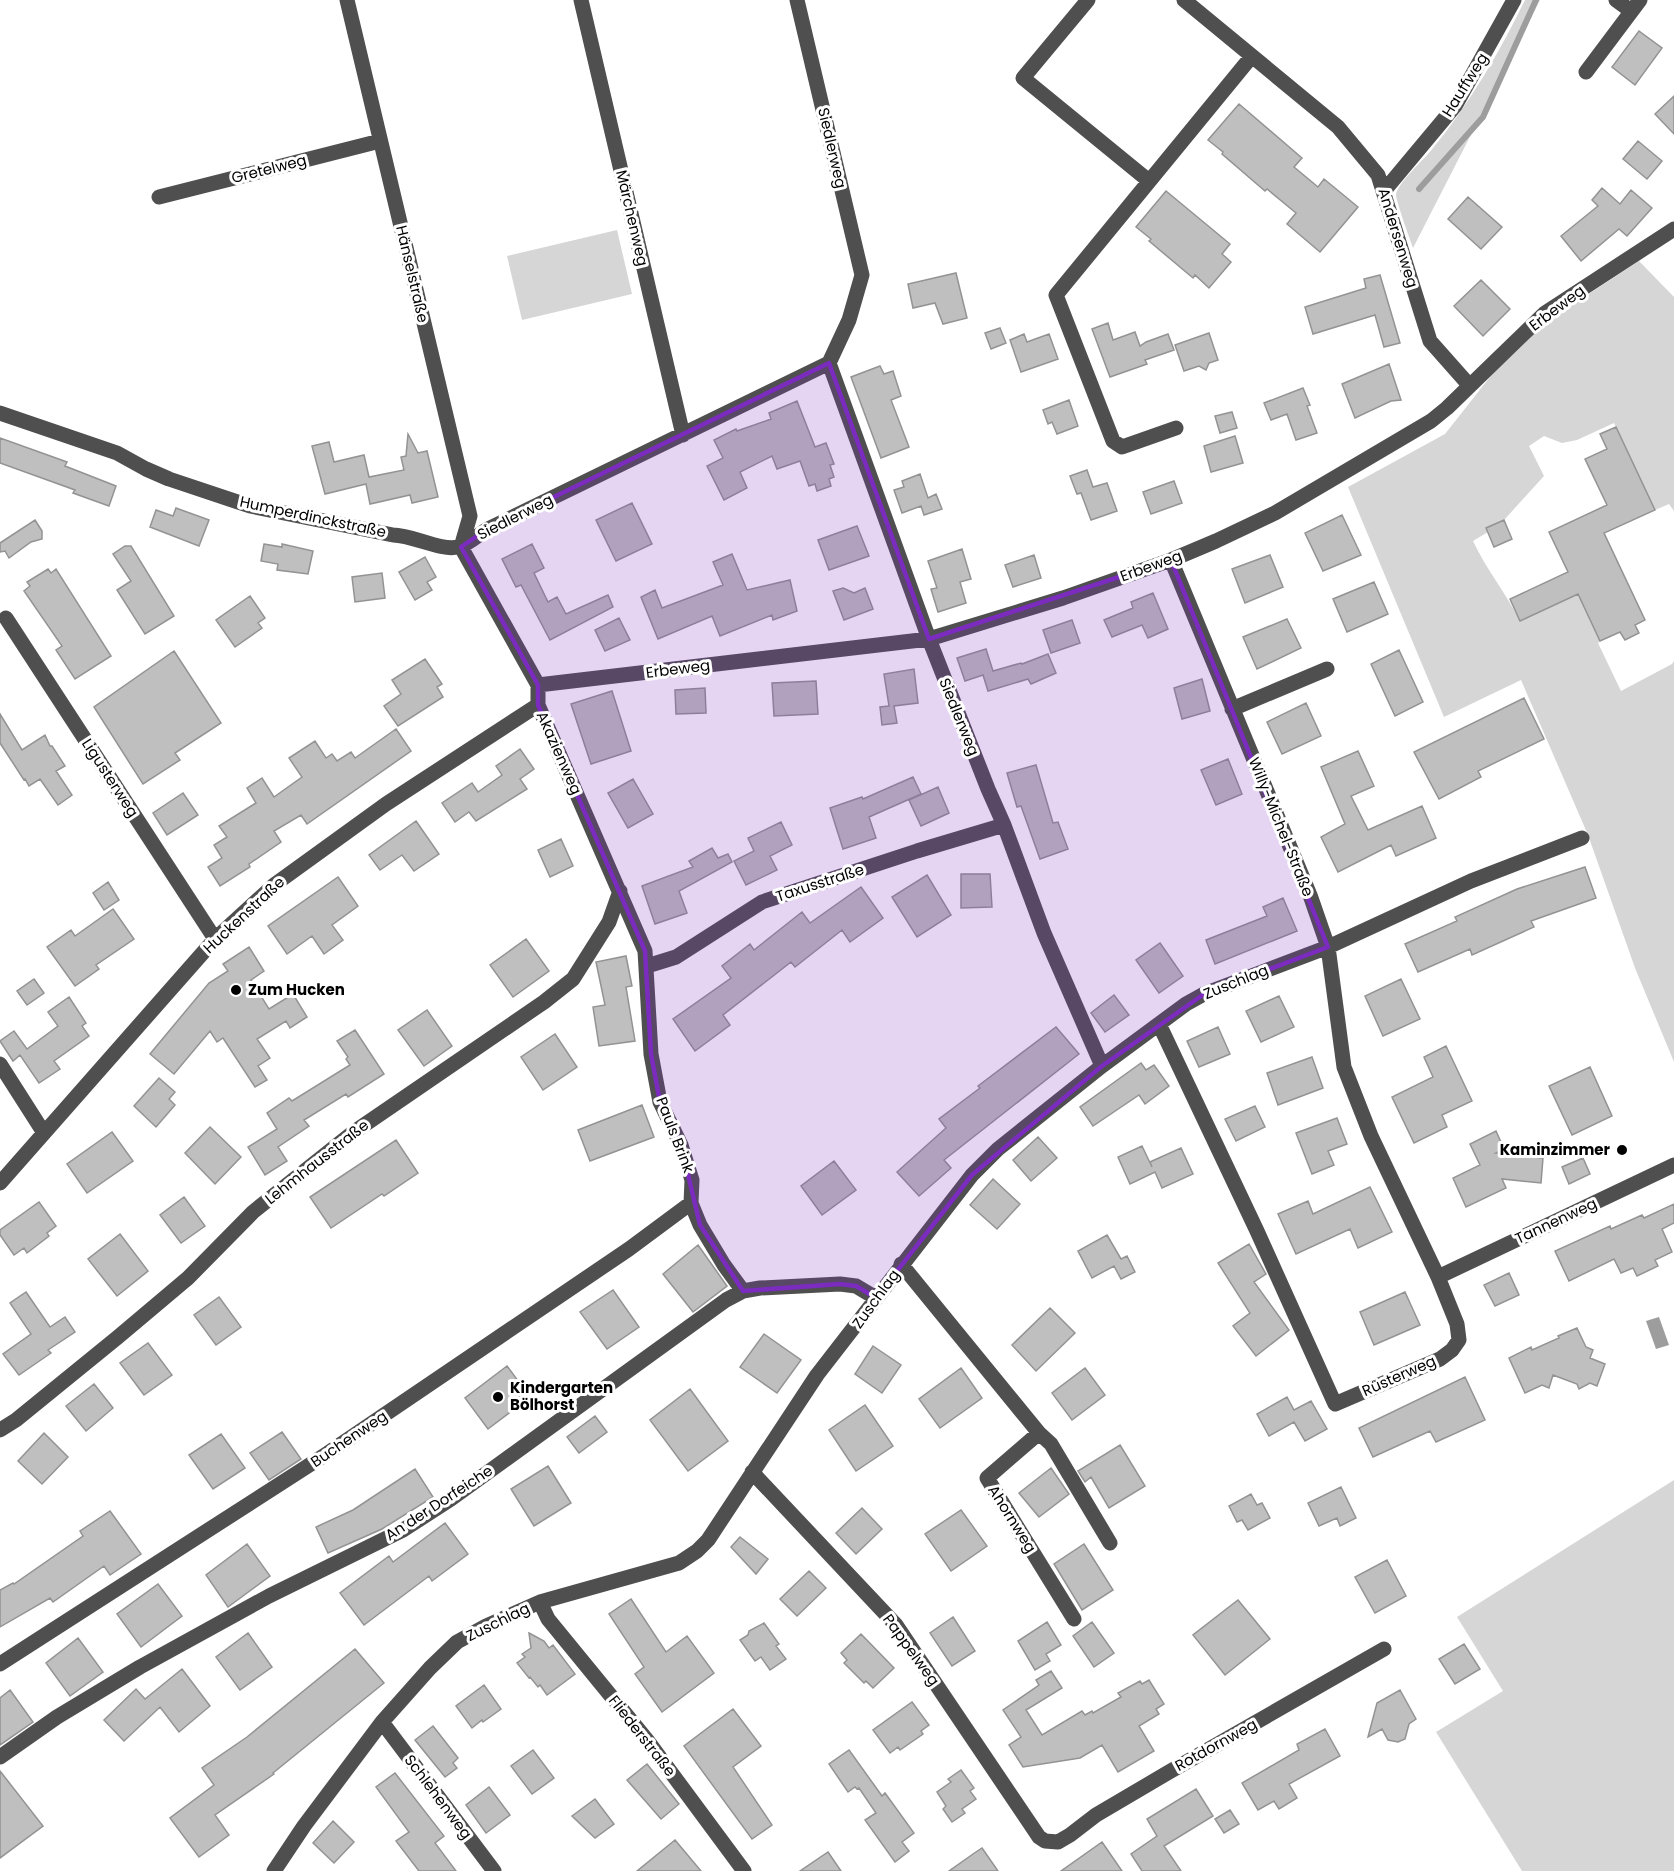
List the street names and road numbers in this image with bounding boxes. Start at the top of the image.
street label: Hauffweg [1437,49,1492,121]
street label: Siedlerweg [813,105,852,190]
street label: Gretelweg [229,149,309,188]
street label: Märchenweg [611,168,654,268]
street label: Andersenweg [1373,185,1424,290]
street label: Hänselstraße [391,223,434,325]
street label: Erbeweg [1525,280,1589,335]
street label: Siedlerweg [473,489,556,545]
street label: Humperdinckstraße [238,491,388,542]
street label: Erbeweg [1117,545,1185,586]
street label: Erbeweg [645,654,711,683]
street label: Siedlerweg [934,675,985,759]
street label: Akazienweg [532,708,587,798]
street label: Ligusterweg [77,734,144,821]
street label: Willy-Michel-Straße [1244,754,1319,900]
street label: Taxusstraße [773,858,867,907]
street label: Huckenstraße [198,871,289,958]
street label: Zuschlag [1200,959,1271,1004]
street label: Pauls Brink [651,1094,700,1176]
street label: Lehmhausstraße [260,1114,373,1209]
street label: Tannenweg [1511,1192,1600,1249]
street label: Zuschlag [847,1265,904,1332]
street label: Rüsterweg [1359,1350,1439,1401]
street label: Buchenweg [306,1405,391,1472]
street label: An der Dorfeiche [381,1460,497,1545]
street label: Ahornweg [983,1481,1042,1557]
street label: Zuschlag [463,1597,533,1646]
street label: Pappelweg [878,1610,945,1690]
street label: Fliederstraße [604,1691,681,1781]
street label: Rotdornweg [1171,1713,1261,1776]
street label: Schlehenweg [400,1750,477,1843]

